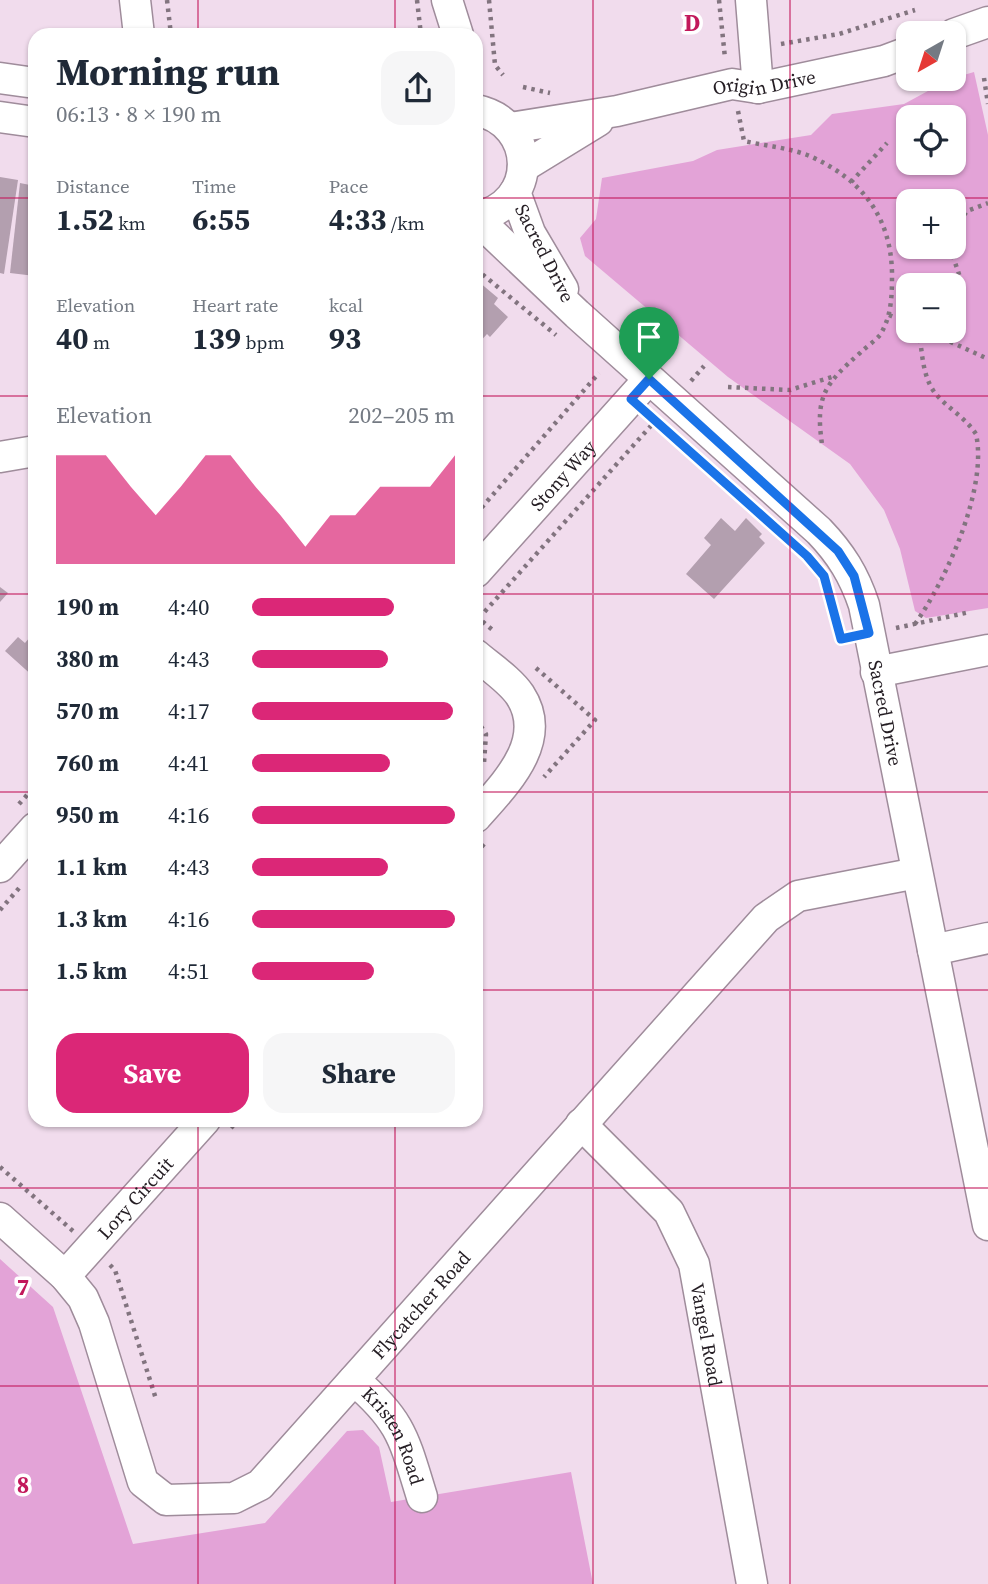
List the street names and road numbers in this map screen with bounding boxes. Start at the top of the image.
street label: Origin Drive [710,63,818,101]
street label: Sacred Drive [509,199,581,307]
street label: Stony Way [524,434,602,516]
street label: Sacred Drive [862,658,909,768]
street label: Lory Circuit [91,1151,179,1244]
street label: Flycatcher Road [366,1245,476,1365]
street label: Vangel Road [685,1281,729,1389]
street label: Kristen Road [356,1381,431,1488]

